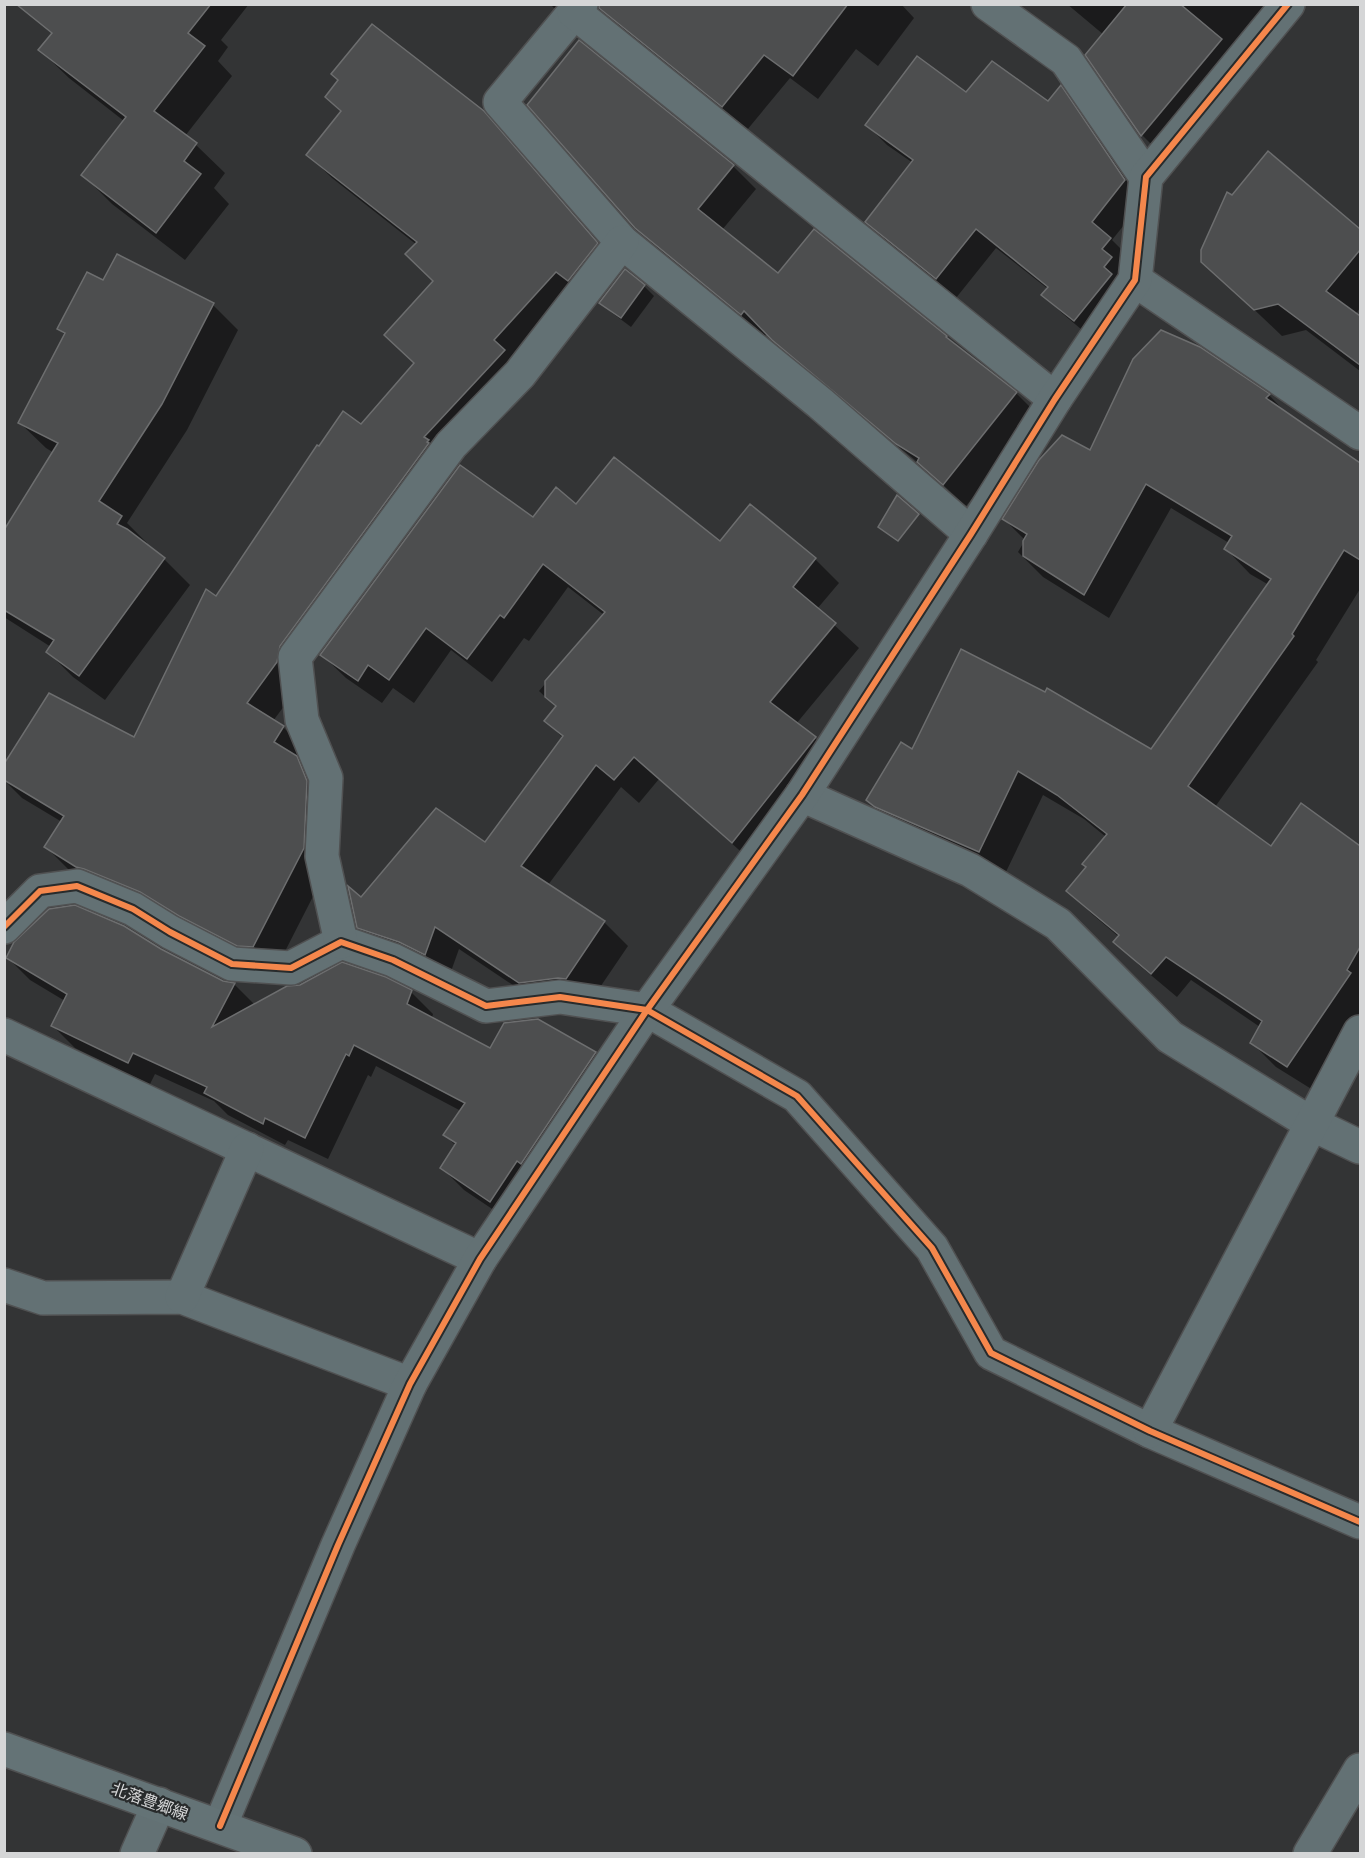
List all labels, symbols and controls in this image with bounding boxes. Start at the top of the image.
street label: 北落豊郷線 [108,1780,190,1826]

